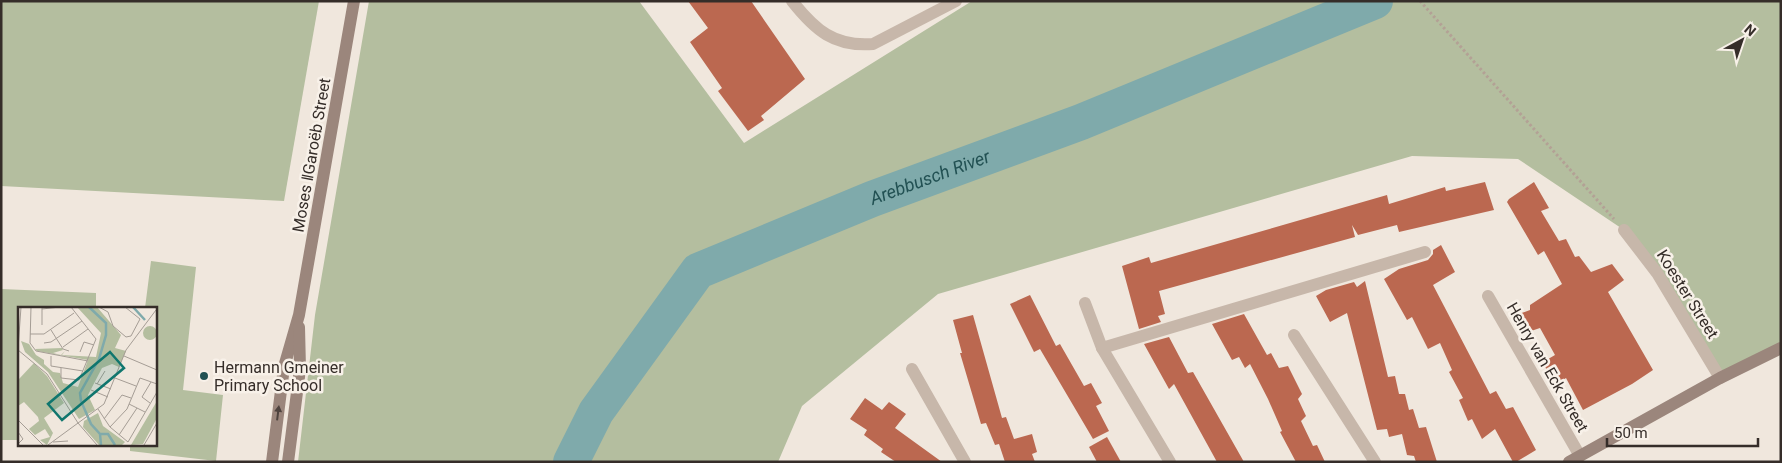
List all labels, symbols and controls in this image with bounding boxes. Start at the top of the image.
north arrow [1717,15,1767,65]
text: N [1741,21,1759,39]
street label: Moses ǁGaroëb Street [289,76,334,234]
water label: Arebbusch River [866,145,994,209]
street label: Koester Street [1653,246,1722,342]
street label: Henry van Eck Street [1503,299,1592,435]
inset map [18,307,156,446]
place label: Hermann Gmeiner Primary School [214,358,344,395]
marker: Hermann Gmeiner Primary School [198,370,210,382]
one-way arrow [274,405,282,421]
scale bar [1607,416,1758,448]
text: 50 m [1614,424,1648,442]

